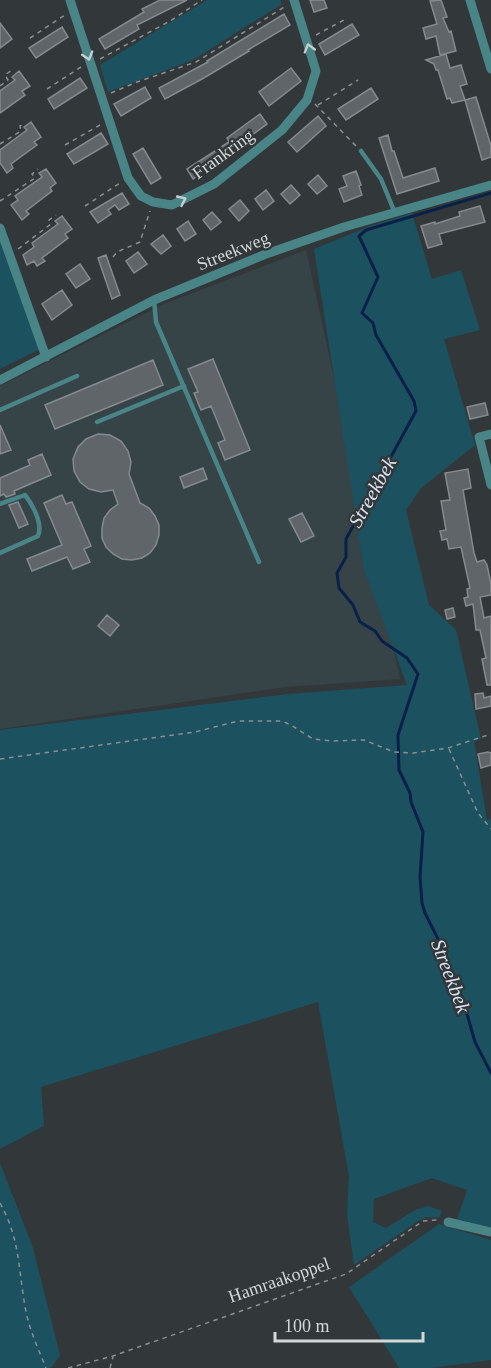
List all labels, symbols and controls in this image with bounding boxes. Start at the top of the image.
one-way arrow [304,43,316,54]
one-way arrow [80,50,93,61]
street label: Frankring [188,125,258,183]
one-way arrow [176,195,187,207]
street label: Streekweg [194,227,272,275]
water label: Streekbek [344,452,401,531]
water label: Streekbek [427,936,475,1017]
street label: Hamraakoppel [226,1253,332,1307]
scale bar [275,1305,424,1343]
text: 100 m [284,1316,330,1336]

